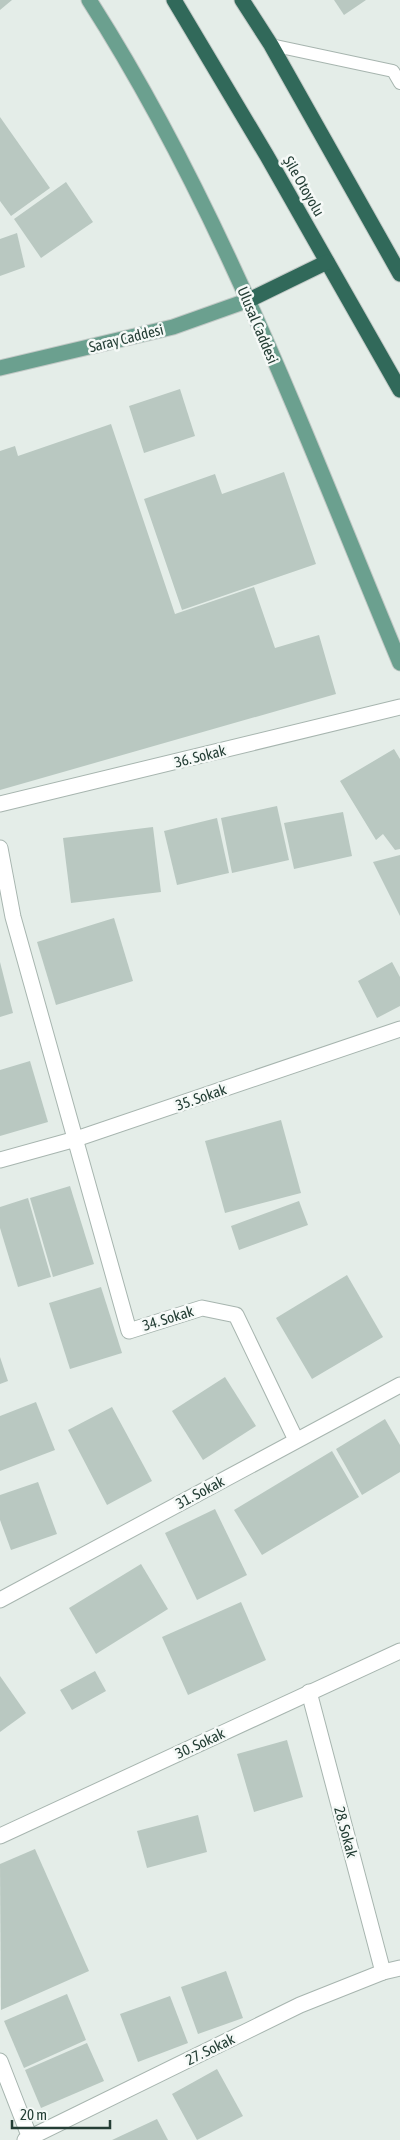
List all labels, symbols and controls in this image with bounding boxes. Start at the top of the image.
street label: Şile Otoyolu [280,153,328,219]
street label: Ulusal Caddesi [234,284,282,366]
street label: Saray Caddesi [87,321,165,355]
street label: 36. Sokak [173,741,228,771]
street label: 35. Sokak [173,1080,229,1114]
street label: 34. Sokak [140,1302,196,1334]
street label: 31. Sokak [173,1472,227,1512]
street label: 30. Sokak [173,1724,228,1762]
street label: 28. Sokak [331,1805,361,1860]
street label: 27. Sokak [183,2030,238,2068]
scale bar [12,2098,110,2130]
text: 20 m [20,2106,47,2123]

